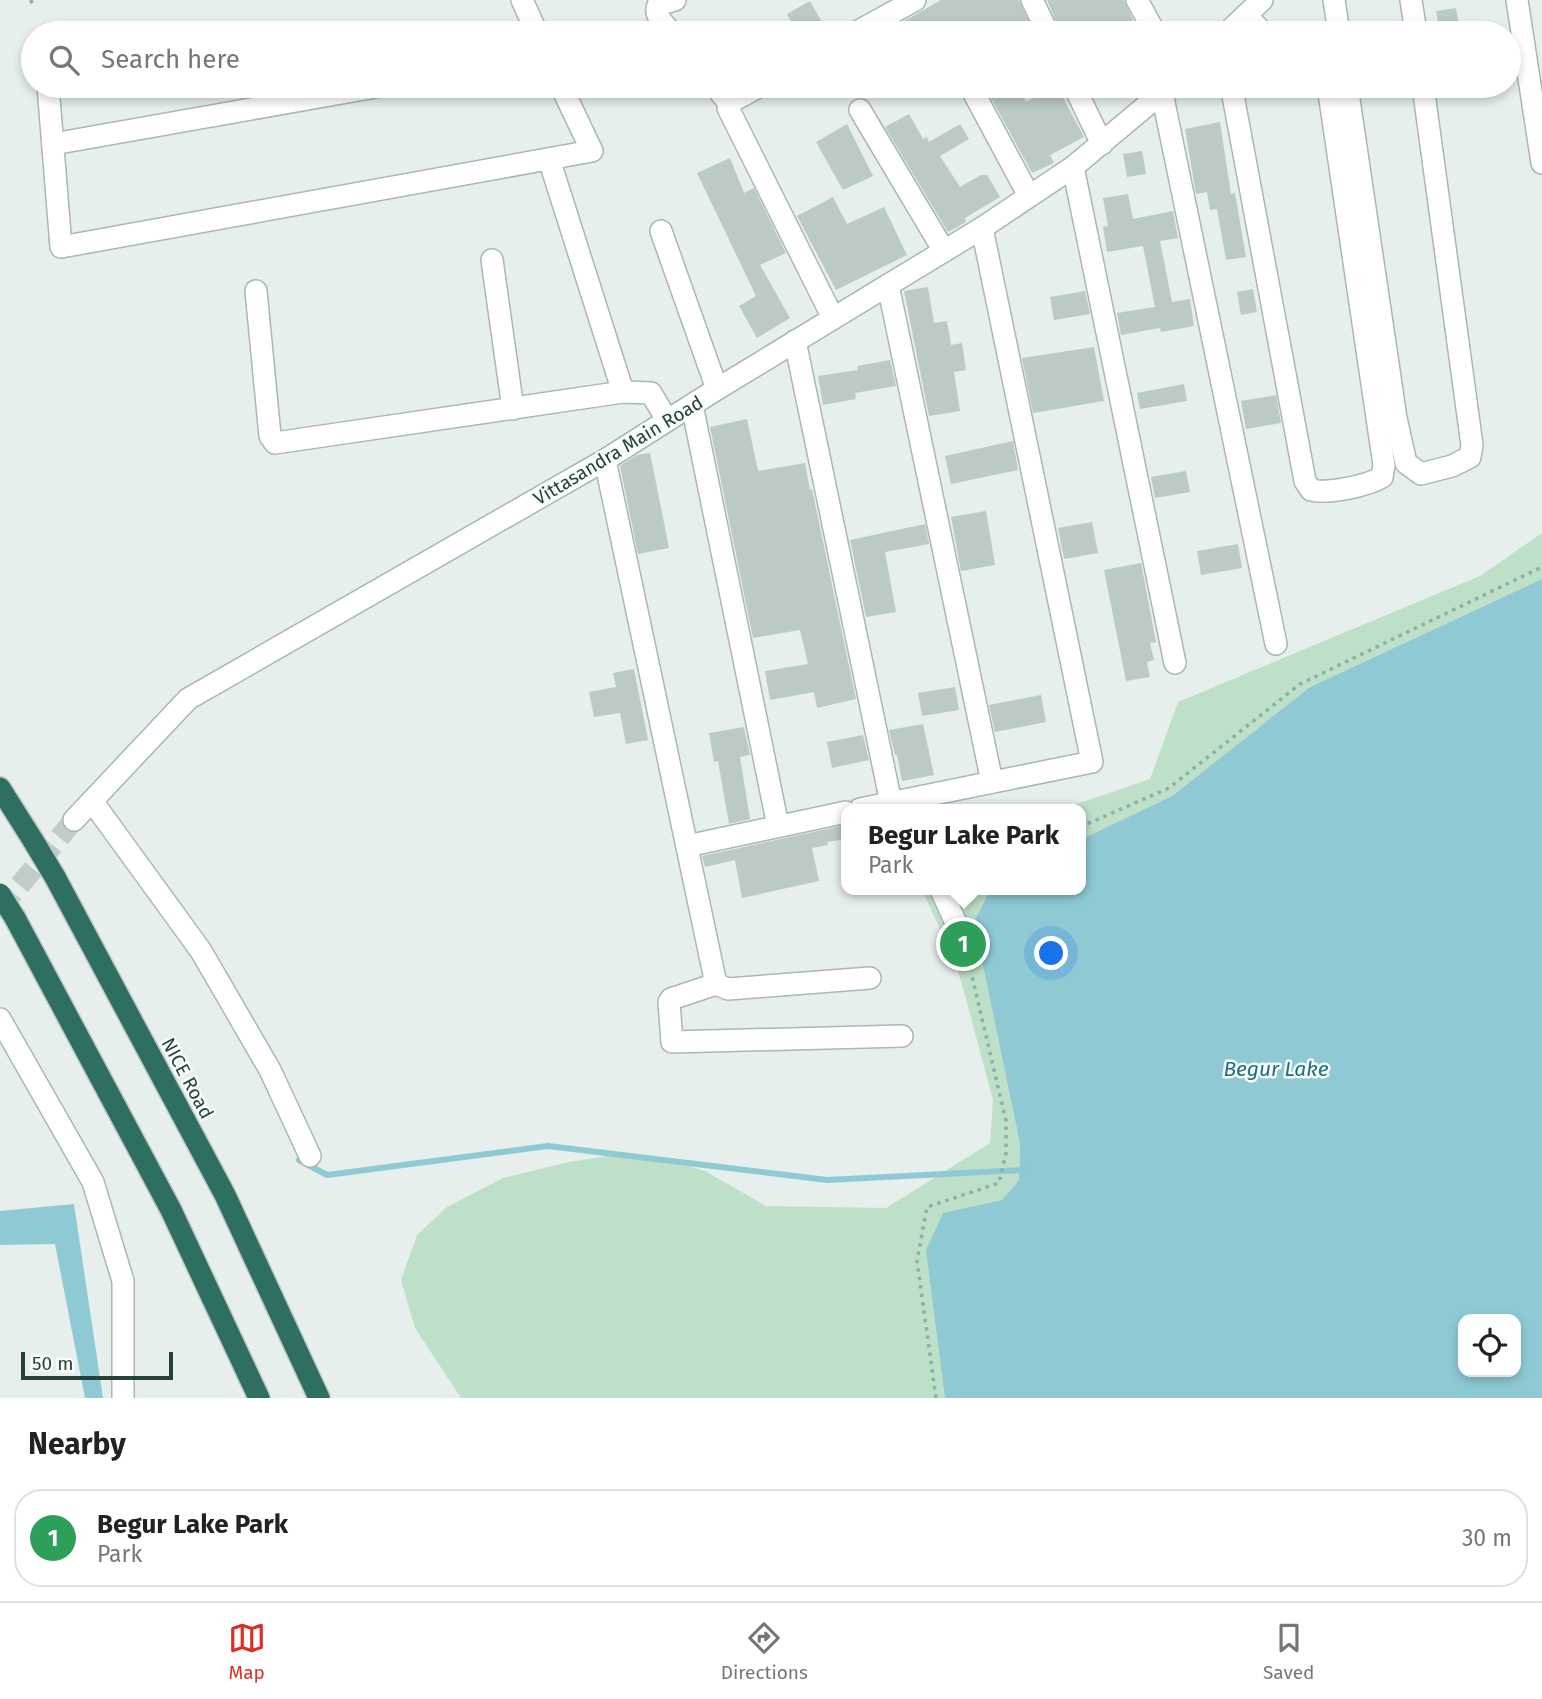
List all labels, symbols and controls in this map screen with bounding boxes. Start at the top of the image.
search box [21,21,1521,98]
icon: search [45,41,83,79]
text: Search here [101,44,240,75]
street label: Vittasandra Main Road [529,391,707,510]
popup [841,804,1086,895]
text: Begur Lake Park [868,820,1059,851]
text: Park [868,851,913,879]
pin: 1 [940,918,986,970]
your location [1034,936,1068,970]
street label: NICE Road [157,1034,218,1123]
water label: Begur Lake [1223,1056,1329,1082]
map controls [1458,1314,1521,1377]
button: locate [1458,1314,1521,1377]
scale bar [21,1349,173,1381]
text: 50 m [32,1352,73,1375]
text: Nearby [28,1426,126,1462]
text: Begur Lake Park [97,1509,288,1540]
text: 1 [48,1524,58,1552]
text: 30 m [1462,1524,1512,1552]
text: Park [97,1540,142,1568]
tab: Map [228,1619,266,1684]
tab: Directions [721,1619,808,1684]
tab: Saved [1263,1619,1314,1684]

